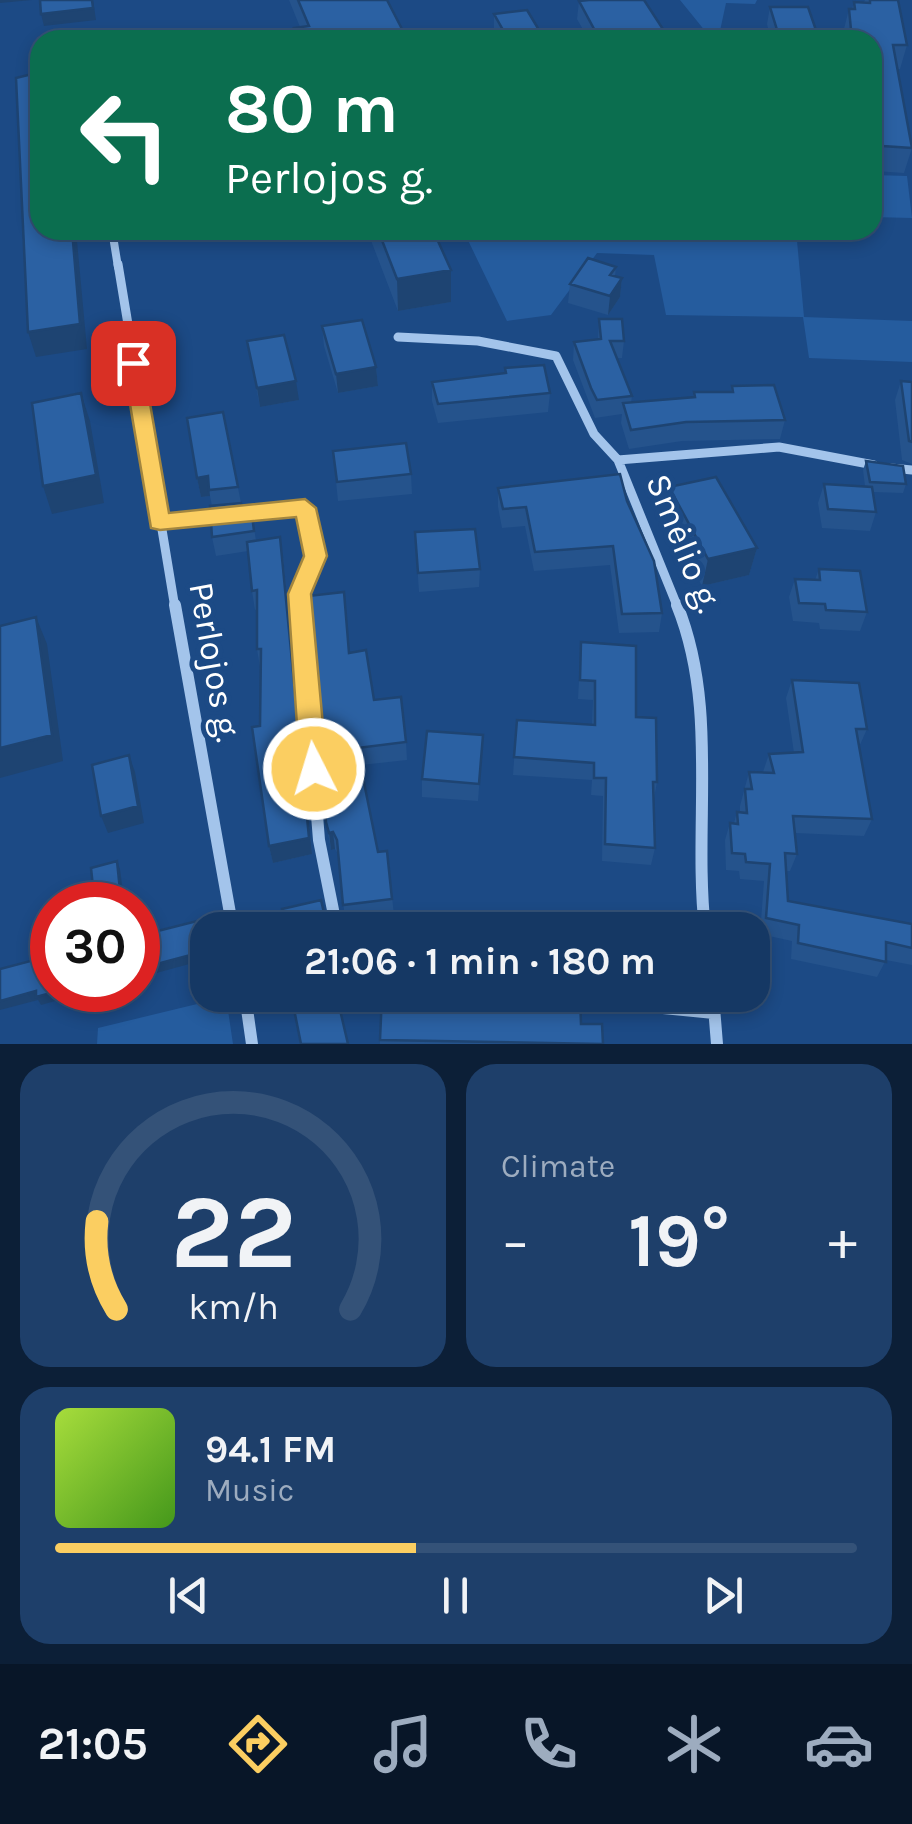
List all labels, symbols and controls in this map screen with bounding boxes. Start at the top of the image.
text: 80 m [225,68,399,150]
icon: left [60,70,190,200]
text: Perlojos g. [225,152,433,204]
pin [91,321,176,406]
icon: arrive [106,336,161,391]
street label: Smėlio g. [637,468,730,618]
street label: Perlojos g. [180,579,249,745]
position arrow [262,717,366,821]
speed limit sign: 30 [30,882,160,1012]
text: 21:06 · 1 min · 180 m [304,939,656,984]
text: Climate [501,1148,615,1185]
text: 22 [170,1172,296,1293]
text: 19° [628,1197,730,1285]
text: − [501,1209,530,1273]
text: + [828,1209,857,1273]
text: km/h [188,1286,278,1328]
text: 94.1 FM [205,1427,336,1472]
text: Music [205,1472,294,1509]
icon: previous [161,1568,216,1623]
icon: pause [428,1568,483,1623]
icon: next [696,1568,751,1623]
icon: directions [223,1709,293,1779]
icon: music [368,1709,438,1779]
icon: phone [514,1709,584,1779]
icon: climate [659,1709,729,1779]
icon: car [804,1709,874,1779]
text: 21:05 [38,1718,148,1770]

